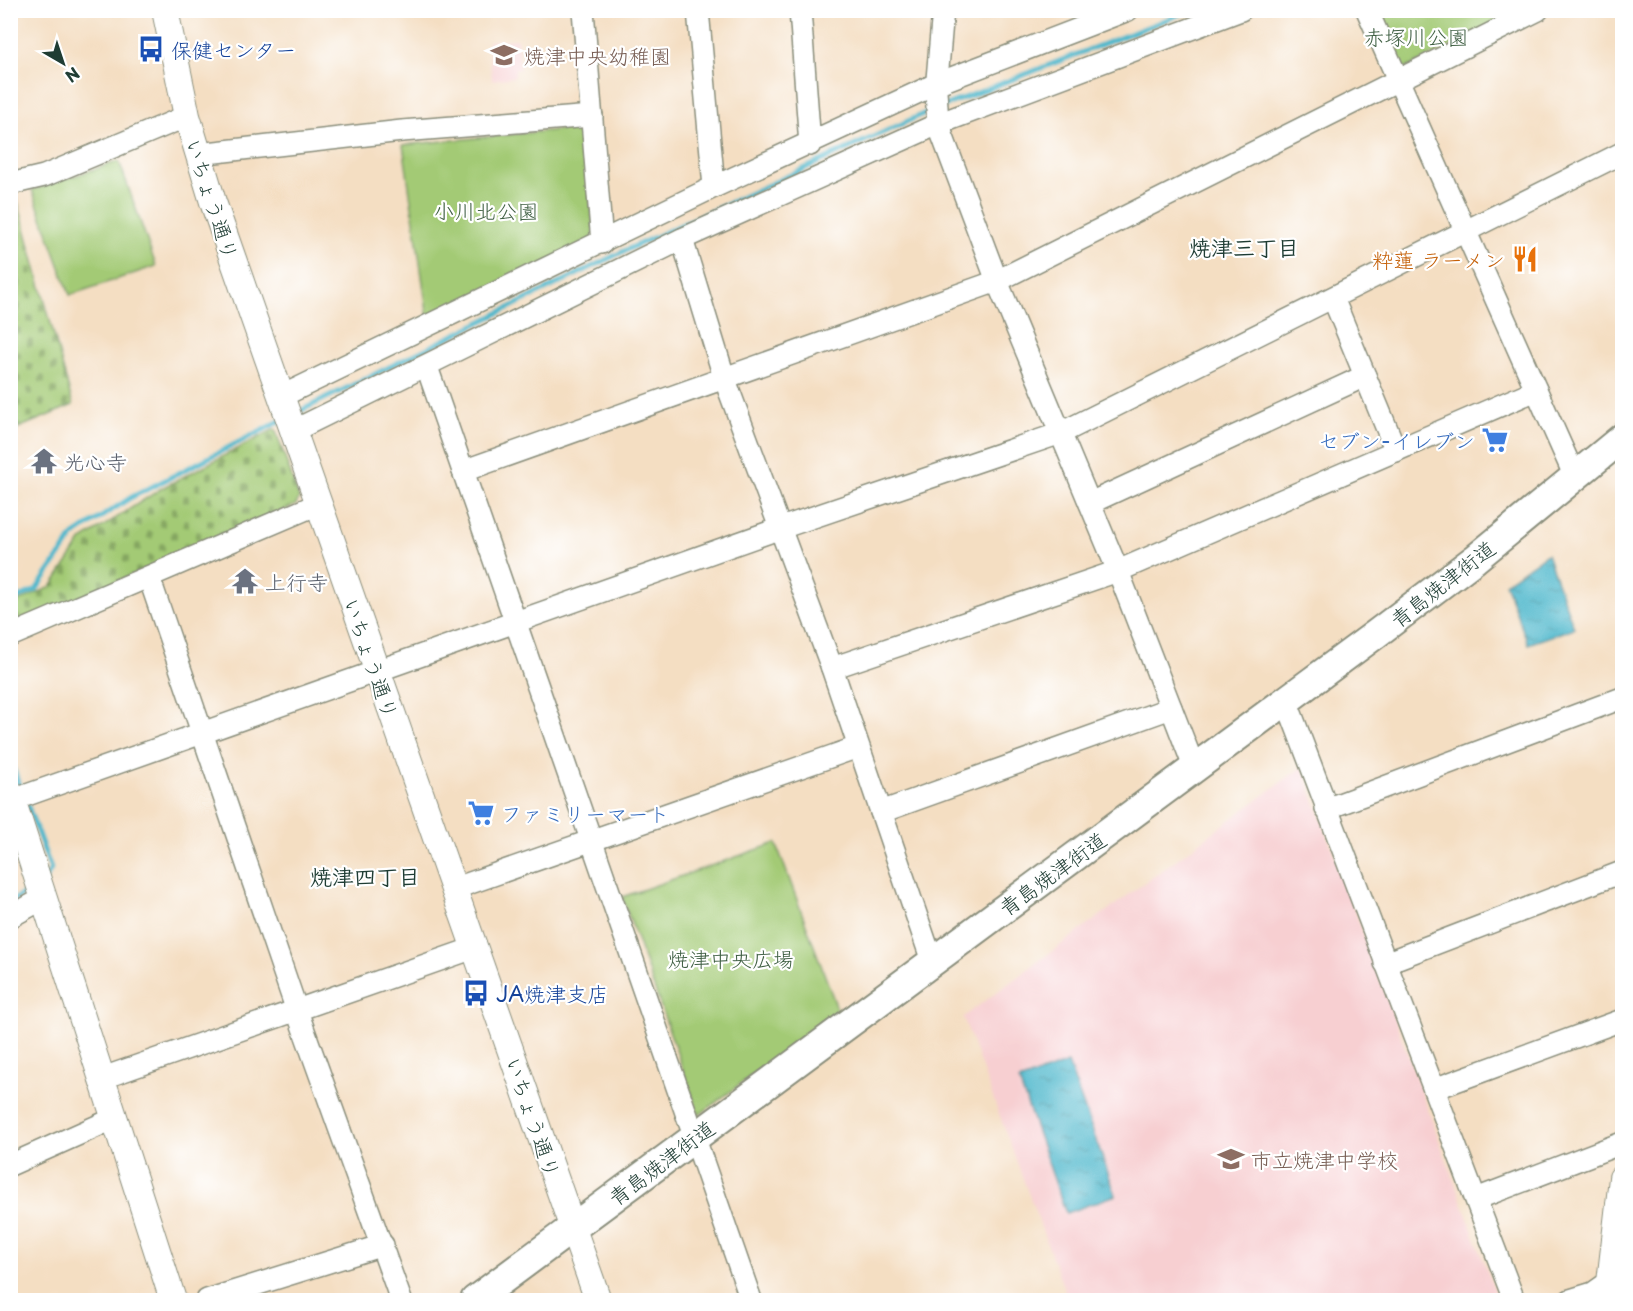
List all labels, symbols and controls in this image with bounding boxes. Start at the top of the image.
park label: 赤塚川公園 [1364,20,1469,52]
north arrow [33,33,93,93]
place label: 保健センター [171,33,296,65]
bus stop icon: 保健センター [136,34,166,64]
place label: 焼津中央幼稚園 [524,39,671,71]
school or university icon: 焼津中央幼稚園 [489,40,519,70]
text: N [61,62,86,89]
street label: いちょう通り [178,134,248,264]
park label: 小川北公園 [434,194,539,226]
district label: 焼津三丁目 [1189,230,1299,263]
place label: 粋蓮 ラーメン [1372,243,1505,275]
restaurant icon: 粋蓮 ラーメン [1510,244,1540,274]
place label: セブン-イレブン [1318,424,1475,456]
supermarket icon: セブン-イレブン [1480,425,1510,455]
place label: 光心寺 [64,445,127,477]
temple icon: 光心寺 [29,446,59,476]
street label: 青島焼津街道 [1383,532,1501,634]
place label: 上行寺 [265,565,328,597]
temple icon: 上行寺 [230,566,260,596]
street label: いちょう通り [336,593,408,723]
place label: ファミリーマート [501,797,669,829]
supermarket icon: ファミリーマート [466,798,496,828]
street label: 青島焼津街道 [992,823,1112,923]
district label: 焼津四丁目 [310,859,420,892]
park label: 焼津中央広場 [668,942,794,974]
place label: JA焼津支店 [496,977,608,1009]
bus stop icon: JA焼津支店 [461,978,491,1008]
street label: いちょう通り [498,1052,570,1182]
street label: 青島焼津街道 [601,1111,721,1213]
place label: 市立焼津中学校 [1251,1143,1398,1175]
school or university icon: 市立焼津中学校 [1216,1144,1246,1174]

